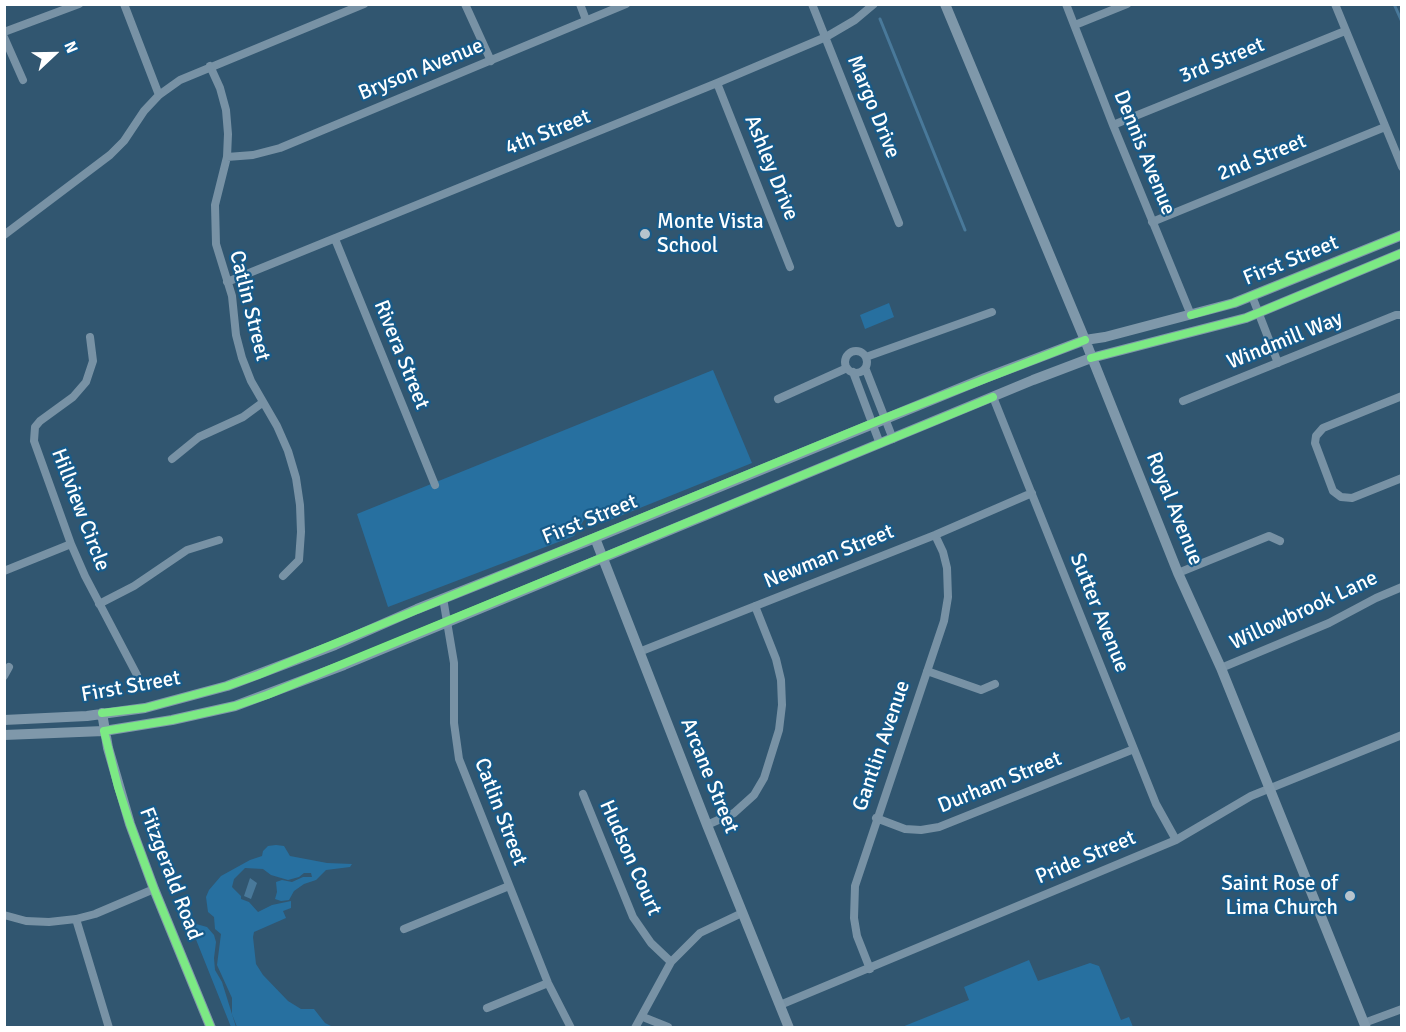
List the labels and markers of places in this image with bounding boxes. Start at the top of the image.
place label: Monte Vista School [657,209,764,259]
marker: Monte Vista School [638,227,652,241]
place label: Saint Rose of Lima Church [1221,871,1338,921]
marker: Saint Rose of Lima Church [1343,889,1357,903]

